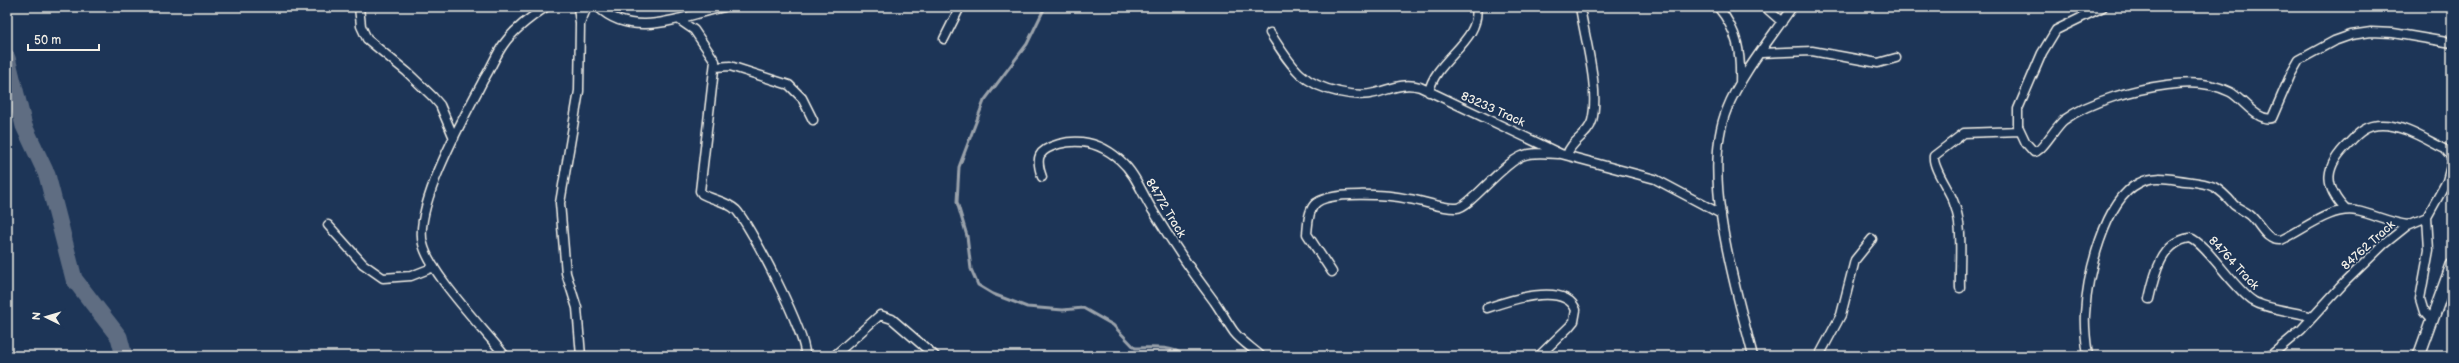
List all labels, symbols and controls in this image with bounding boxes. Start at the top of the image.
scale bar [28,26,99,52]
text: 50 m [34,33,61,48]
street label: 83233 Track [1458,89,1527,130]
street label: 84772 Track [1142,176,1189,240]
street label: 84762 Track [2338,217,2398,273]
street label: 84764 Track [2205,234,2262,293]
north arrow [26,297,66,337]
text: N [30,311,43,321]

